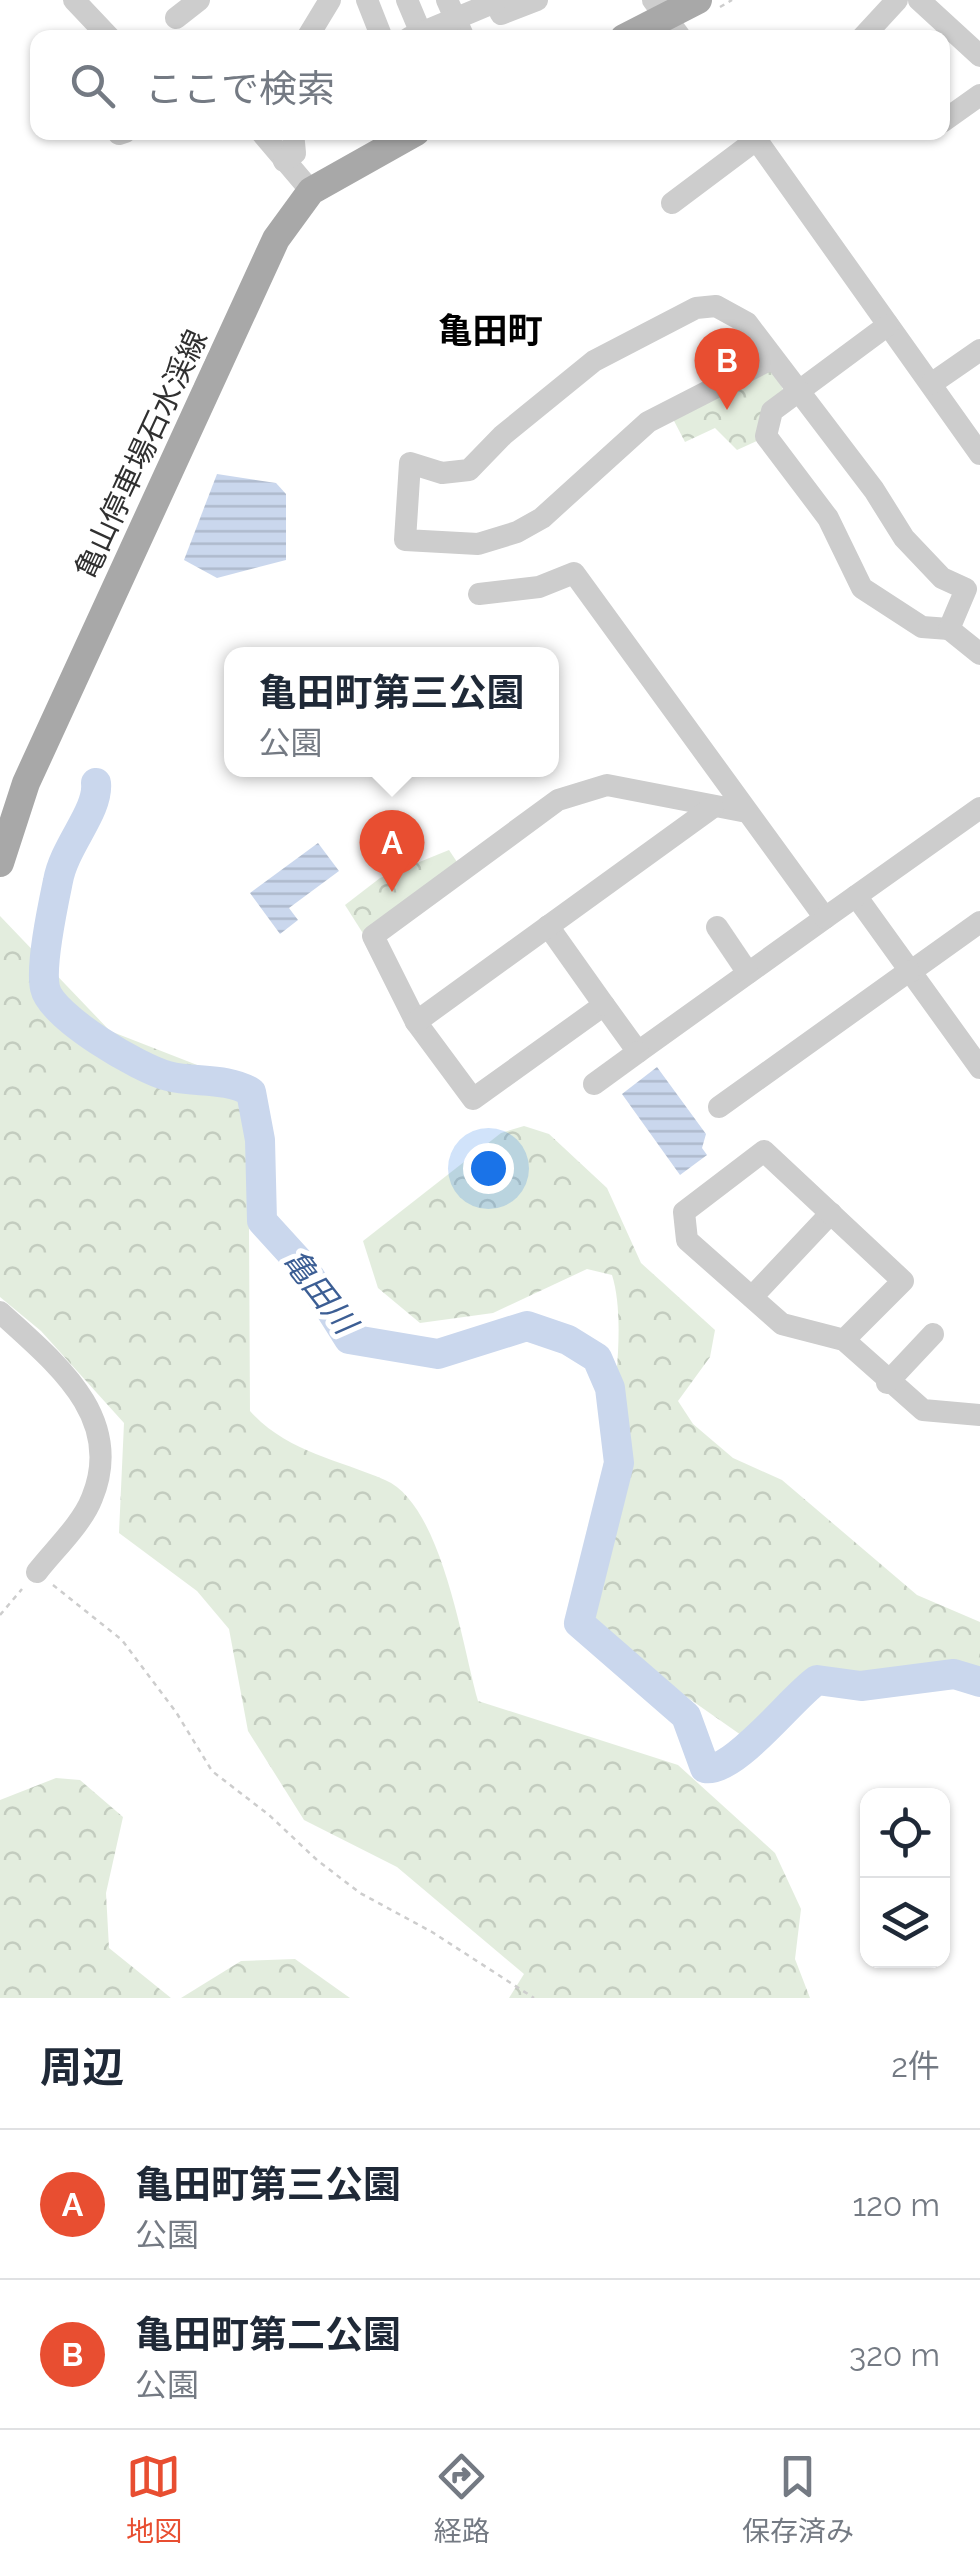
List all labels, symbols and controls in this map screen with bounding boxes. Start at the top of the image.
search box [30,30,950,140]
icon: search [65,58,120,113]
text: ここで検索 [145,66,335,111]
district label: 亀田町 [437,310,543,351]
street label: 亀山停車場石水渓線 [68,324,214,584]
pin: B [694,328,760,410]
popup [224,647,559,777]
text: 亀田町第三公園 [258,670,525,715]
text: 公園 [258,724,323,761]
pin: A [360,810,424,892]
your location [463,1143,514,1194]
water label: 亀田川 [276,1242,366,1343]
map controls [860,1788,950,1968]
button: locate [860,1788,950,1878]
button: layers [860,1878,950,1968]
text: 周辺 [40,2043,124,2092]
text: 2件 [891,2047,940,2084]
text: 亀田町第三公園 [135,2162,401,2207]
text: A [62,2186,83,2223]
text: 120 m [852,2186,940,2223]
text: 公園 [135,2216,199,2253]
text: 亀田町第二公園 [135,2312,401,2357]
text: B [62,2336,83,2373]
text: 320 m [849,2336,940,2373]
text: 公園 [135,2366,199,2403]
tab: 地図 [126,2449,182,2549]
tab: 経路 [434,2449,490,2549]
tab: 保存済み [742,2449,854,2549]

